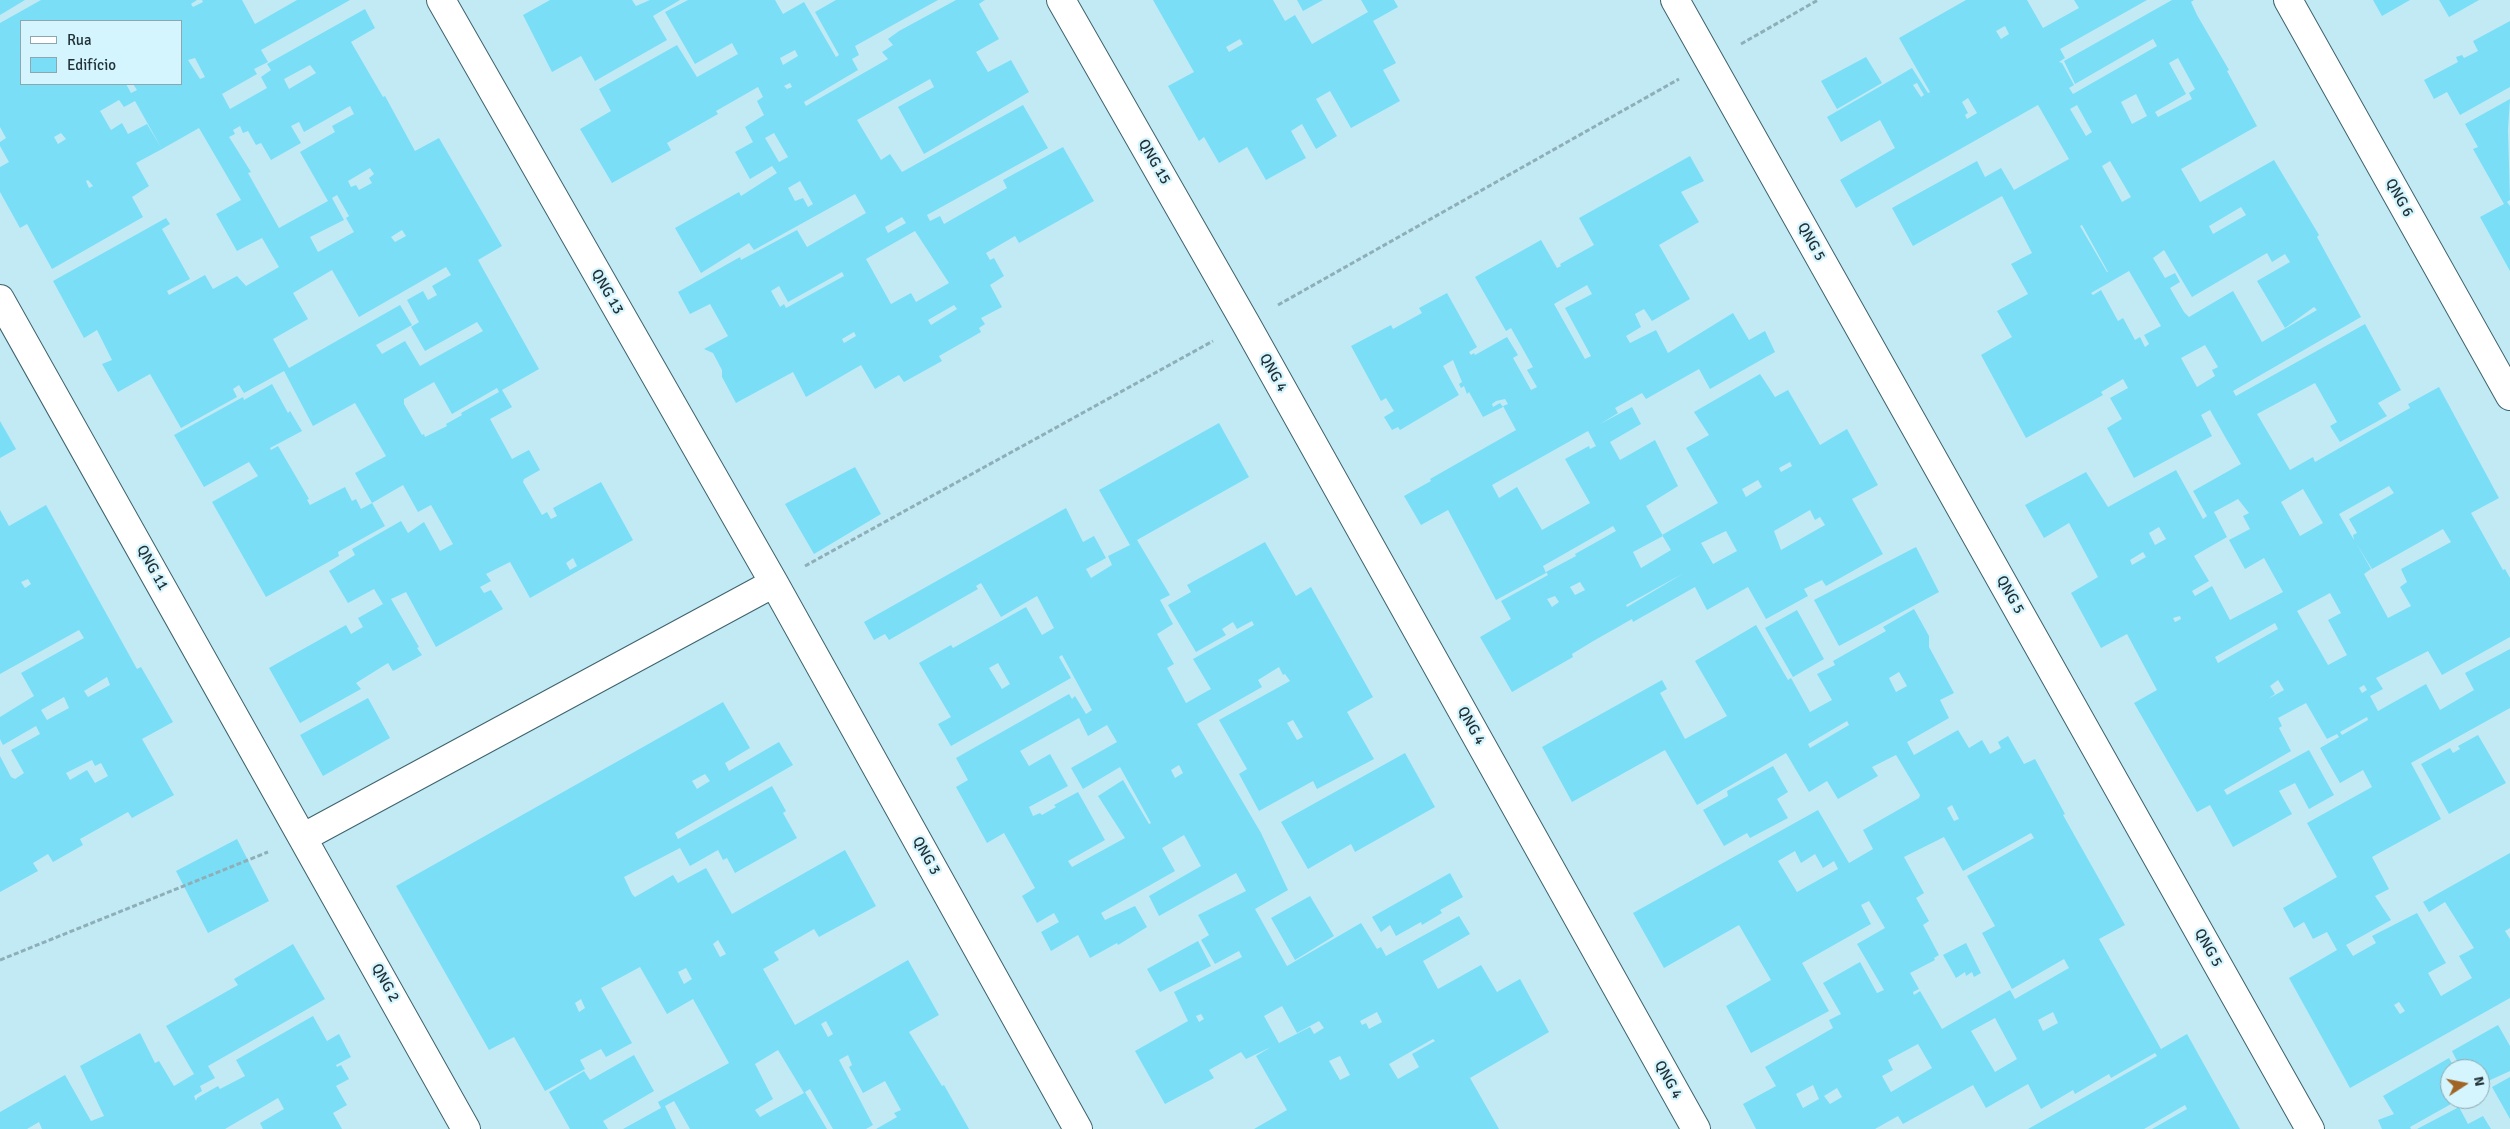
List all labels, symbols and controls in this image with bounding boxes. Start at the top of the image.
legend [20,20,182,85]
text: Rua [67,31,92,49]
text: Edifício [67,56,116,74]
street label: QNG 15 [1134,136,1174,188]
street label: QNG 6 [2381,176,2417,220]
street label: QNG 5 [1793,220,1829,264]
street label: QNG 13 [587,266,627,318]
street label: QNG 4 [1255,351,1291,395]
street label: QNG 11 [132,542,172,594]
street label: QNG 5 [1992,573,2028,617]
street label: QNG 4 [1453,704,1489,748]
street label: QNG 3 [908,834,944,878]
street label: QNG 5 [2190,926,2226,970]
street label: QNG 2 [367,961,403,1005]
street label: QNG 4 [1650,1058,1686,1102]
north arrow [2440,1059,2490,1109]
text: N [2470,1075,2489,1088]

